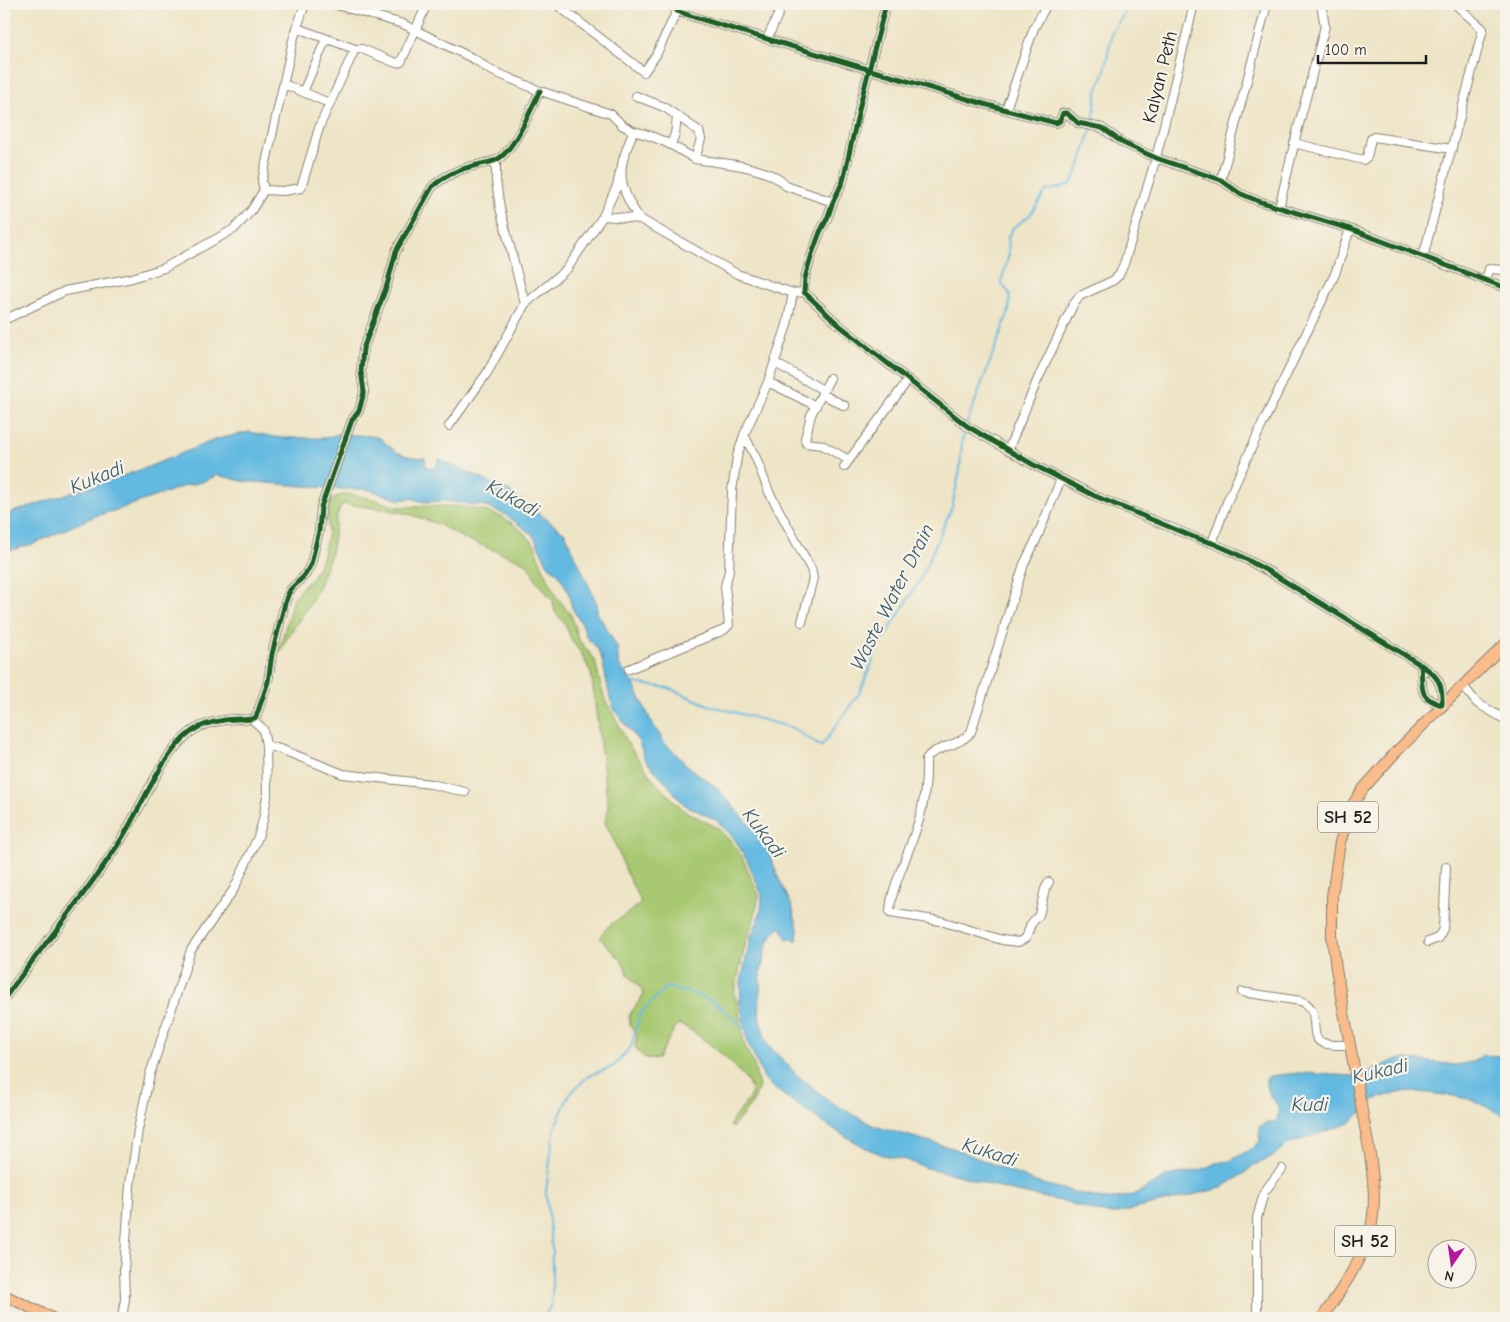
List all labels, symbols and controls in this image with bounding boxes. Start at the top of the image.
street label: Kalyan Peth [1138,29,1182,125]
scale bar [1318,32,1425,64]
text: 100 m [1325,41,1367,59]
water label: Kukadi [66,456,128,498]
water label: Kukadi [483,474,544,522]
water label: Waste Water Drain [845,520,939,674]
road number: SH 52 [1318,802,1378,832]
water label: Kukadi [738,803,791,863]
water label: Kukadi [1350,1053,1411,1089]
water label: Kudi [1292,1093,1329,1116]
water label: Kukadi [959,1132,1021,1172]
road number: SH 52 [1335,1226,1395,1256]
north arrow [1428,1240,1478,1290]
text: N [1443,1267,1456,1285]

